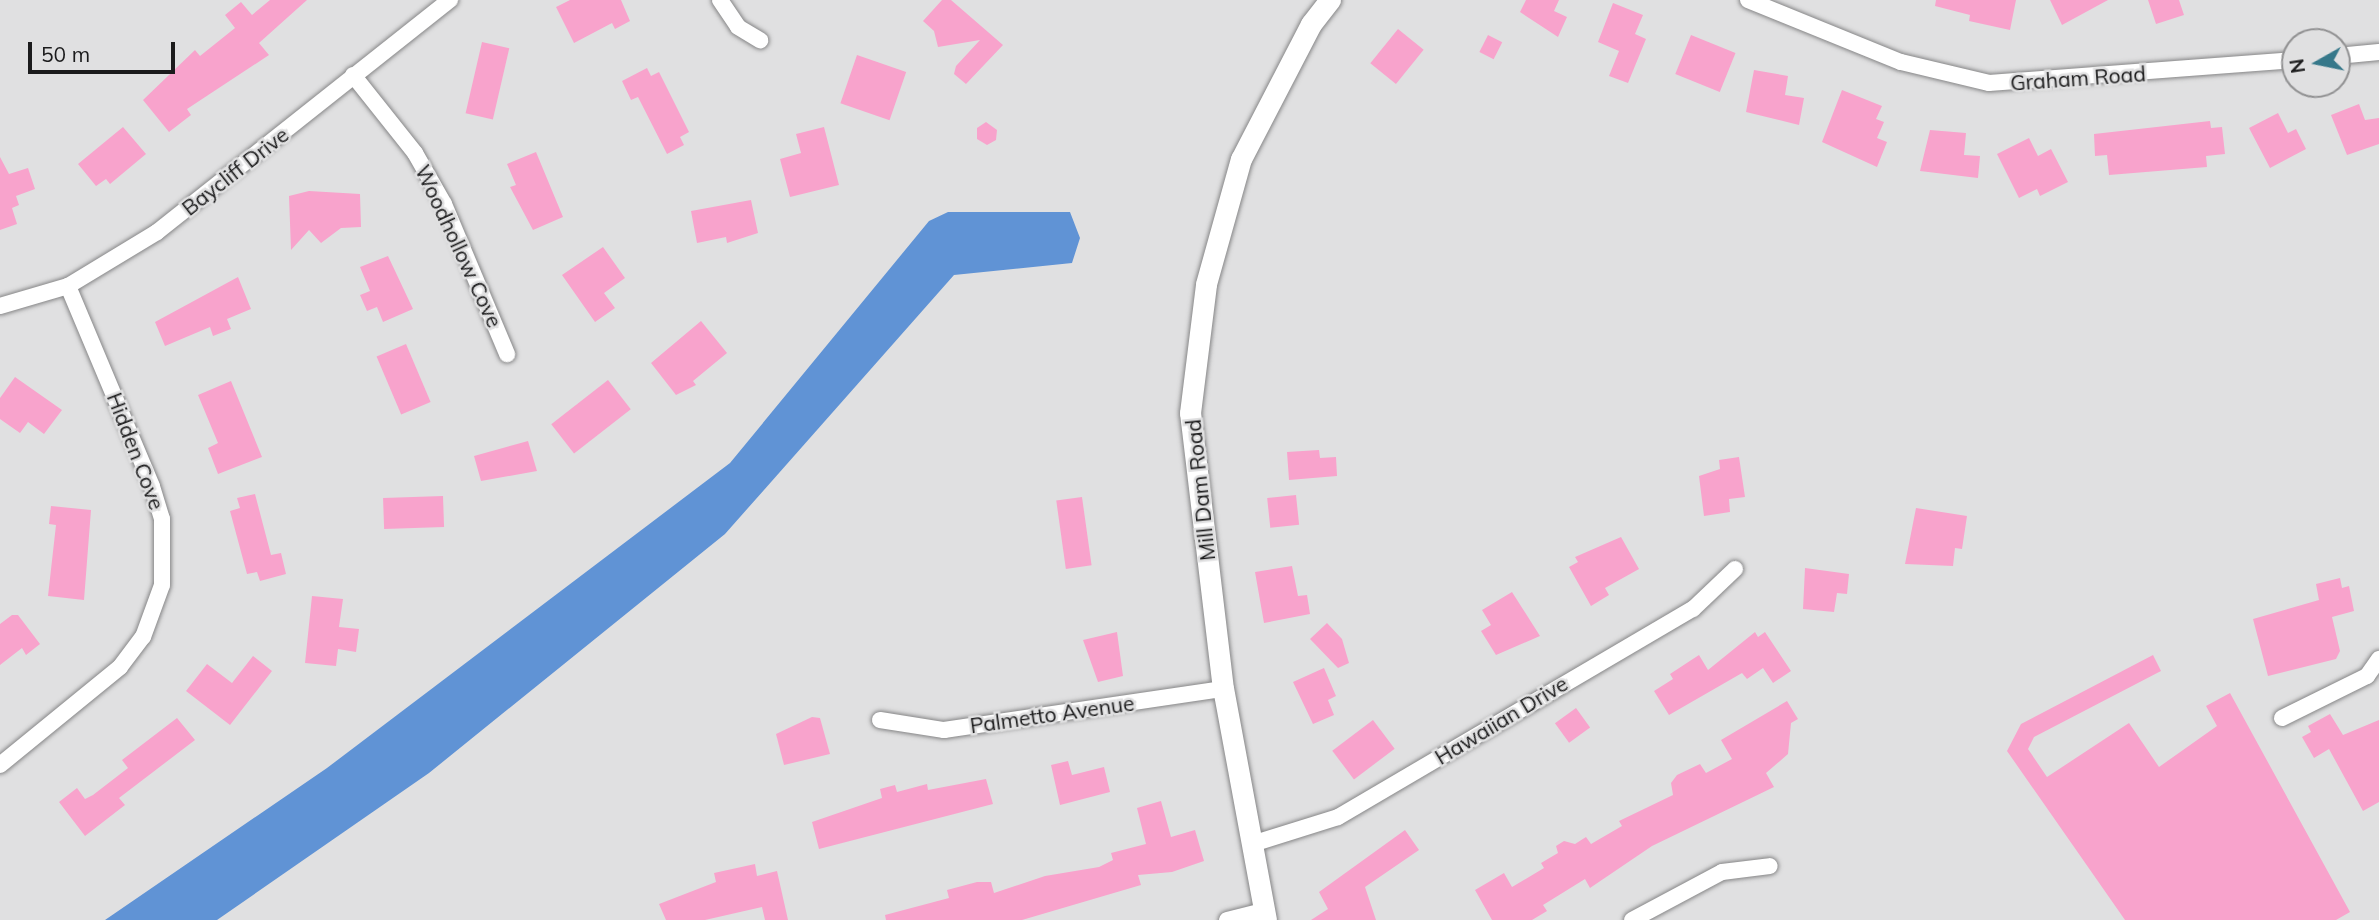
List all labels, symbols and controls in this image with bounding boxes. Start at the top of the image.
scale bar [32,28,178,72]
north arrow [2281,28,2351,98]
text: 50 m [41,41,90,67]
text: N [2284,57,2310,75]
street label: Graham Road [2009,61,2147,95]
street label: Baycliff Drive [177,122,293,220]
street label: Woodhollow Cove [410,161,508,331]
street label: Hidden Cove [102,389,170,513]
street label: Mill Dam Road [1180,418,1220,562]
street label: Hawaiian Drive [1430,670,1572,770]
street label: Palmetto Avenue [968,690,1136,738]

